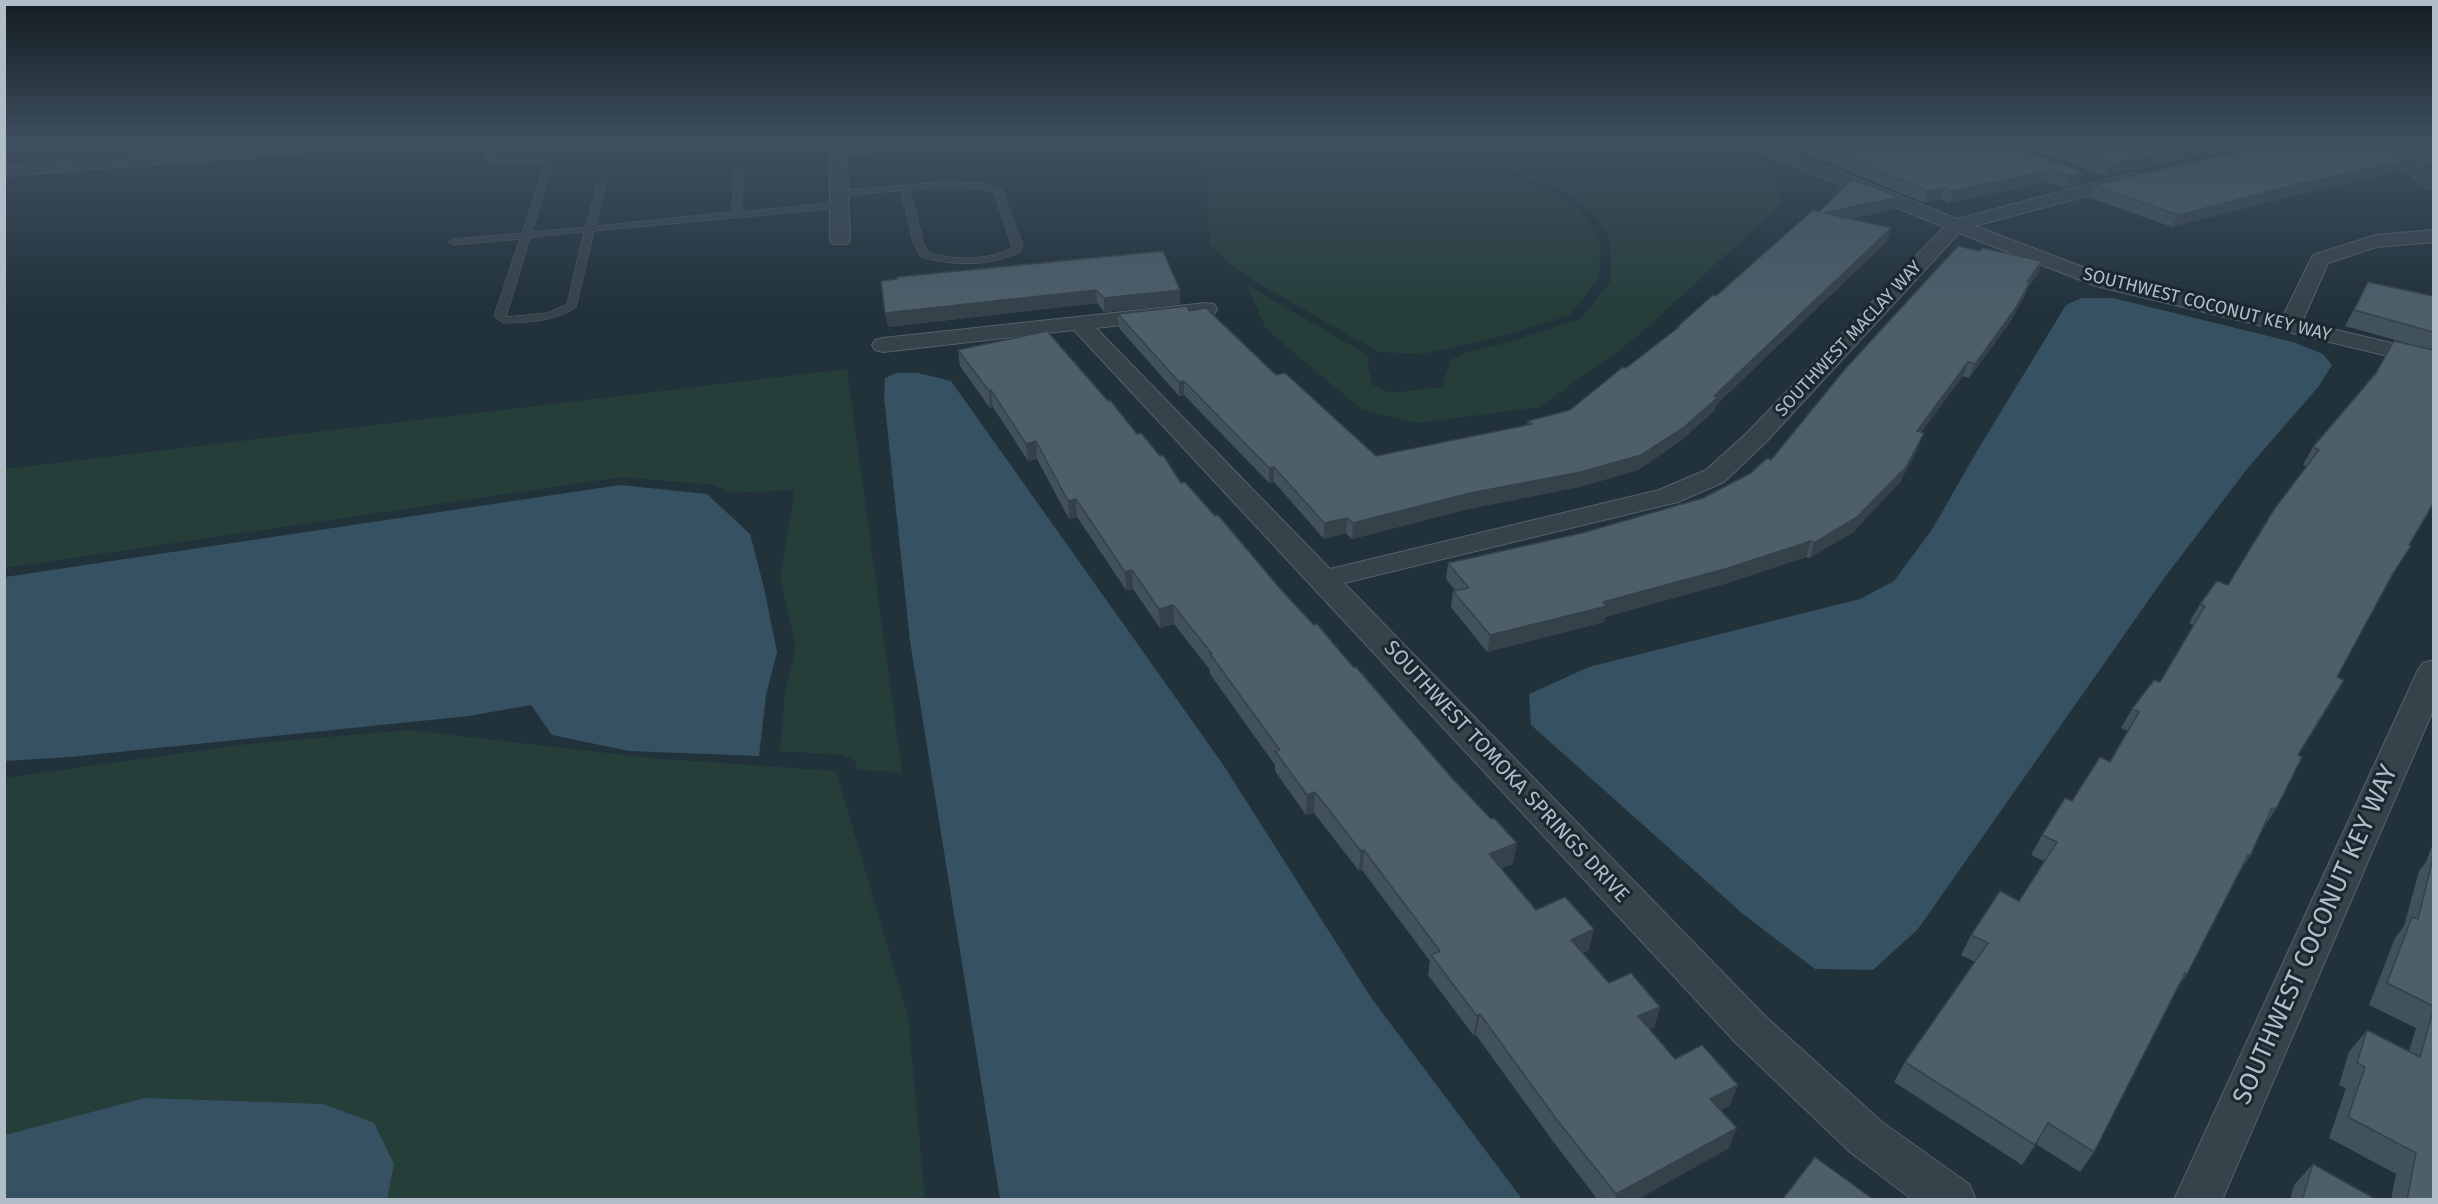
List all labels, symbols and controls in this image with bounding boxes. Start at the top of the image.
street label: SOUTHWEST MACLAY WAY [1771,257,1927,421]
street label: SOUTHWEST COCONUT KEY WAY [2081,264,2333,346]
street label: SOUTHWEST TOMOKA SPRINGS DRIVE [1378,636,1634,908]
street label: SOUTHWEST COCONUT KEY WAY [2227,760,2405,1110]

